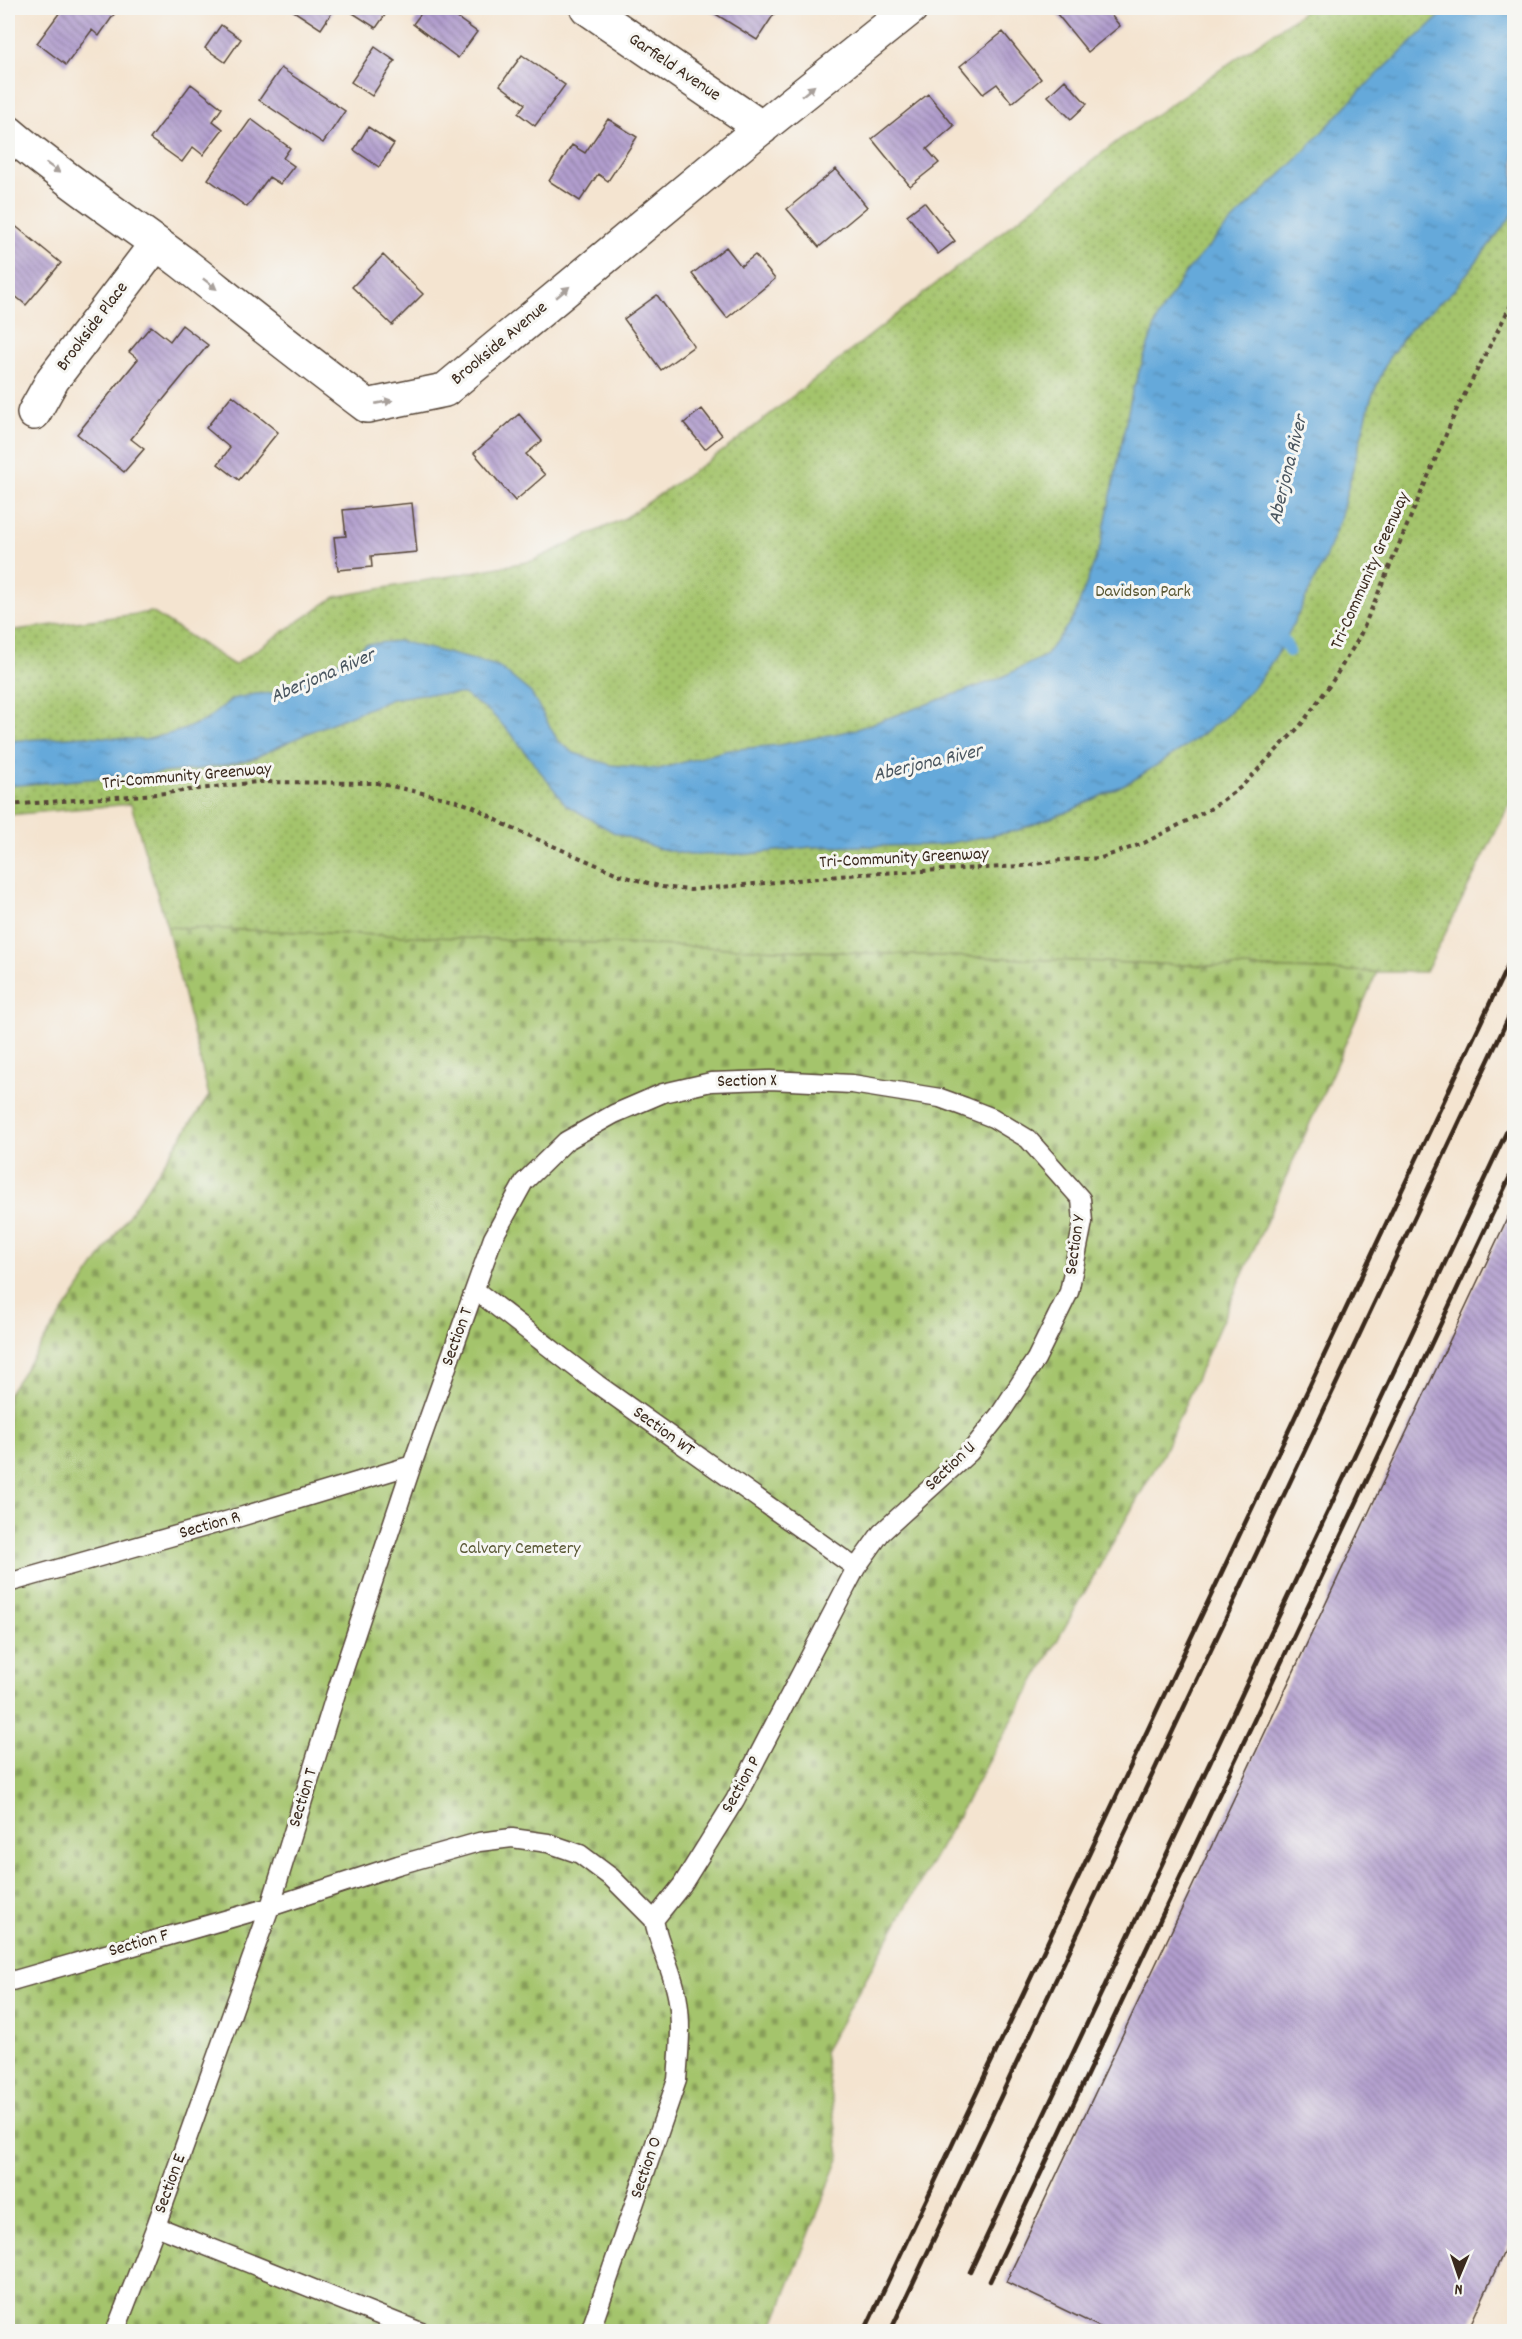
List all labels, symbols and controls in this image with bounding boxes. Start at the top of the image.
street label: Garfield Avenue [623,28,725,108]
one-way arrow [800,85,815,98]
one-way arrow [45,162,61,175]
street label: Brookside Place [51,277,135,377]
one-way arrow [202,278,217,290]
one-way arrow [555,285,571,298]
street label: Brookside Avenue [446,296,554,392]
one-way arrow [375,397,394,406]
water label: Aberjona River [1262,410,1317,527]
street label: Tri-Community Greenway [1325,488,1417,654]
park label: Davidson Park [1095,580,1191,605]
water label: Aberjona River [266,641,382,712]
water label: Aberjona River [871,737,988,790]
street label: Tri-Community Greenway [101,757,273,797]
street label: Tri-Community Greenway [819,842,990,876]
street label: Section X [717,1069,777,1095]
street label: Section Y [1059,1212,1093,1276]
street label: Section T [436,1304,480,1370]
street label: Section WT [627,1401,699,1463]
street label: Section U [920,1436,982,1498]
street label: Section R [177,1505,243,1547]
park label: Calvary Cemetery [459,1537,581,1562]
street label: Section P [716,1752,768,1818]
street label: Section T [283,1765,325,1831]
street label: Section F [106,1924,172,1964]
street label: Section O [625,2134,669,2202]
street label: Section E [149,2151,193,2217]
north arrow [1429,2246,1489,2306]
text: N [1454,2277,1463,2300]

